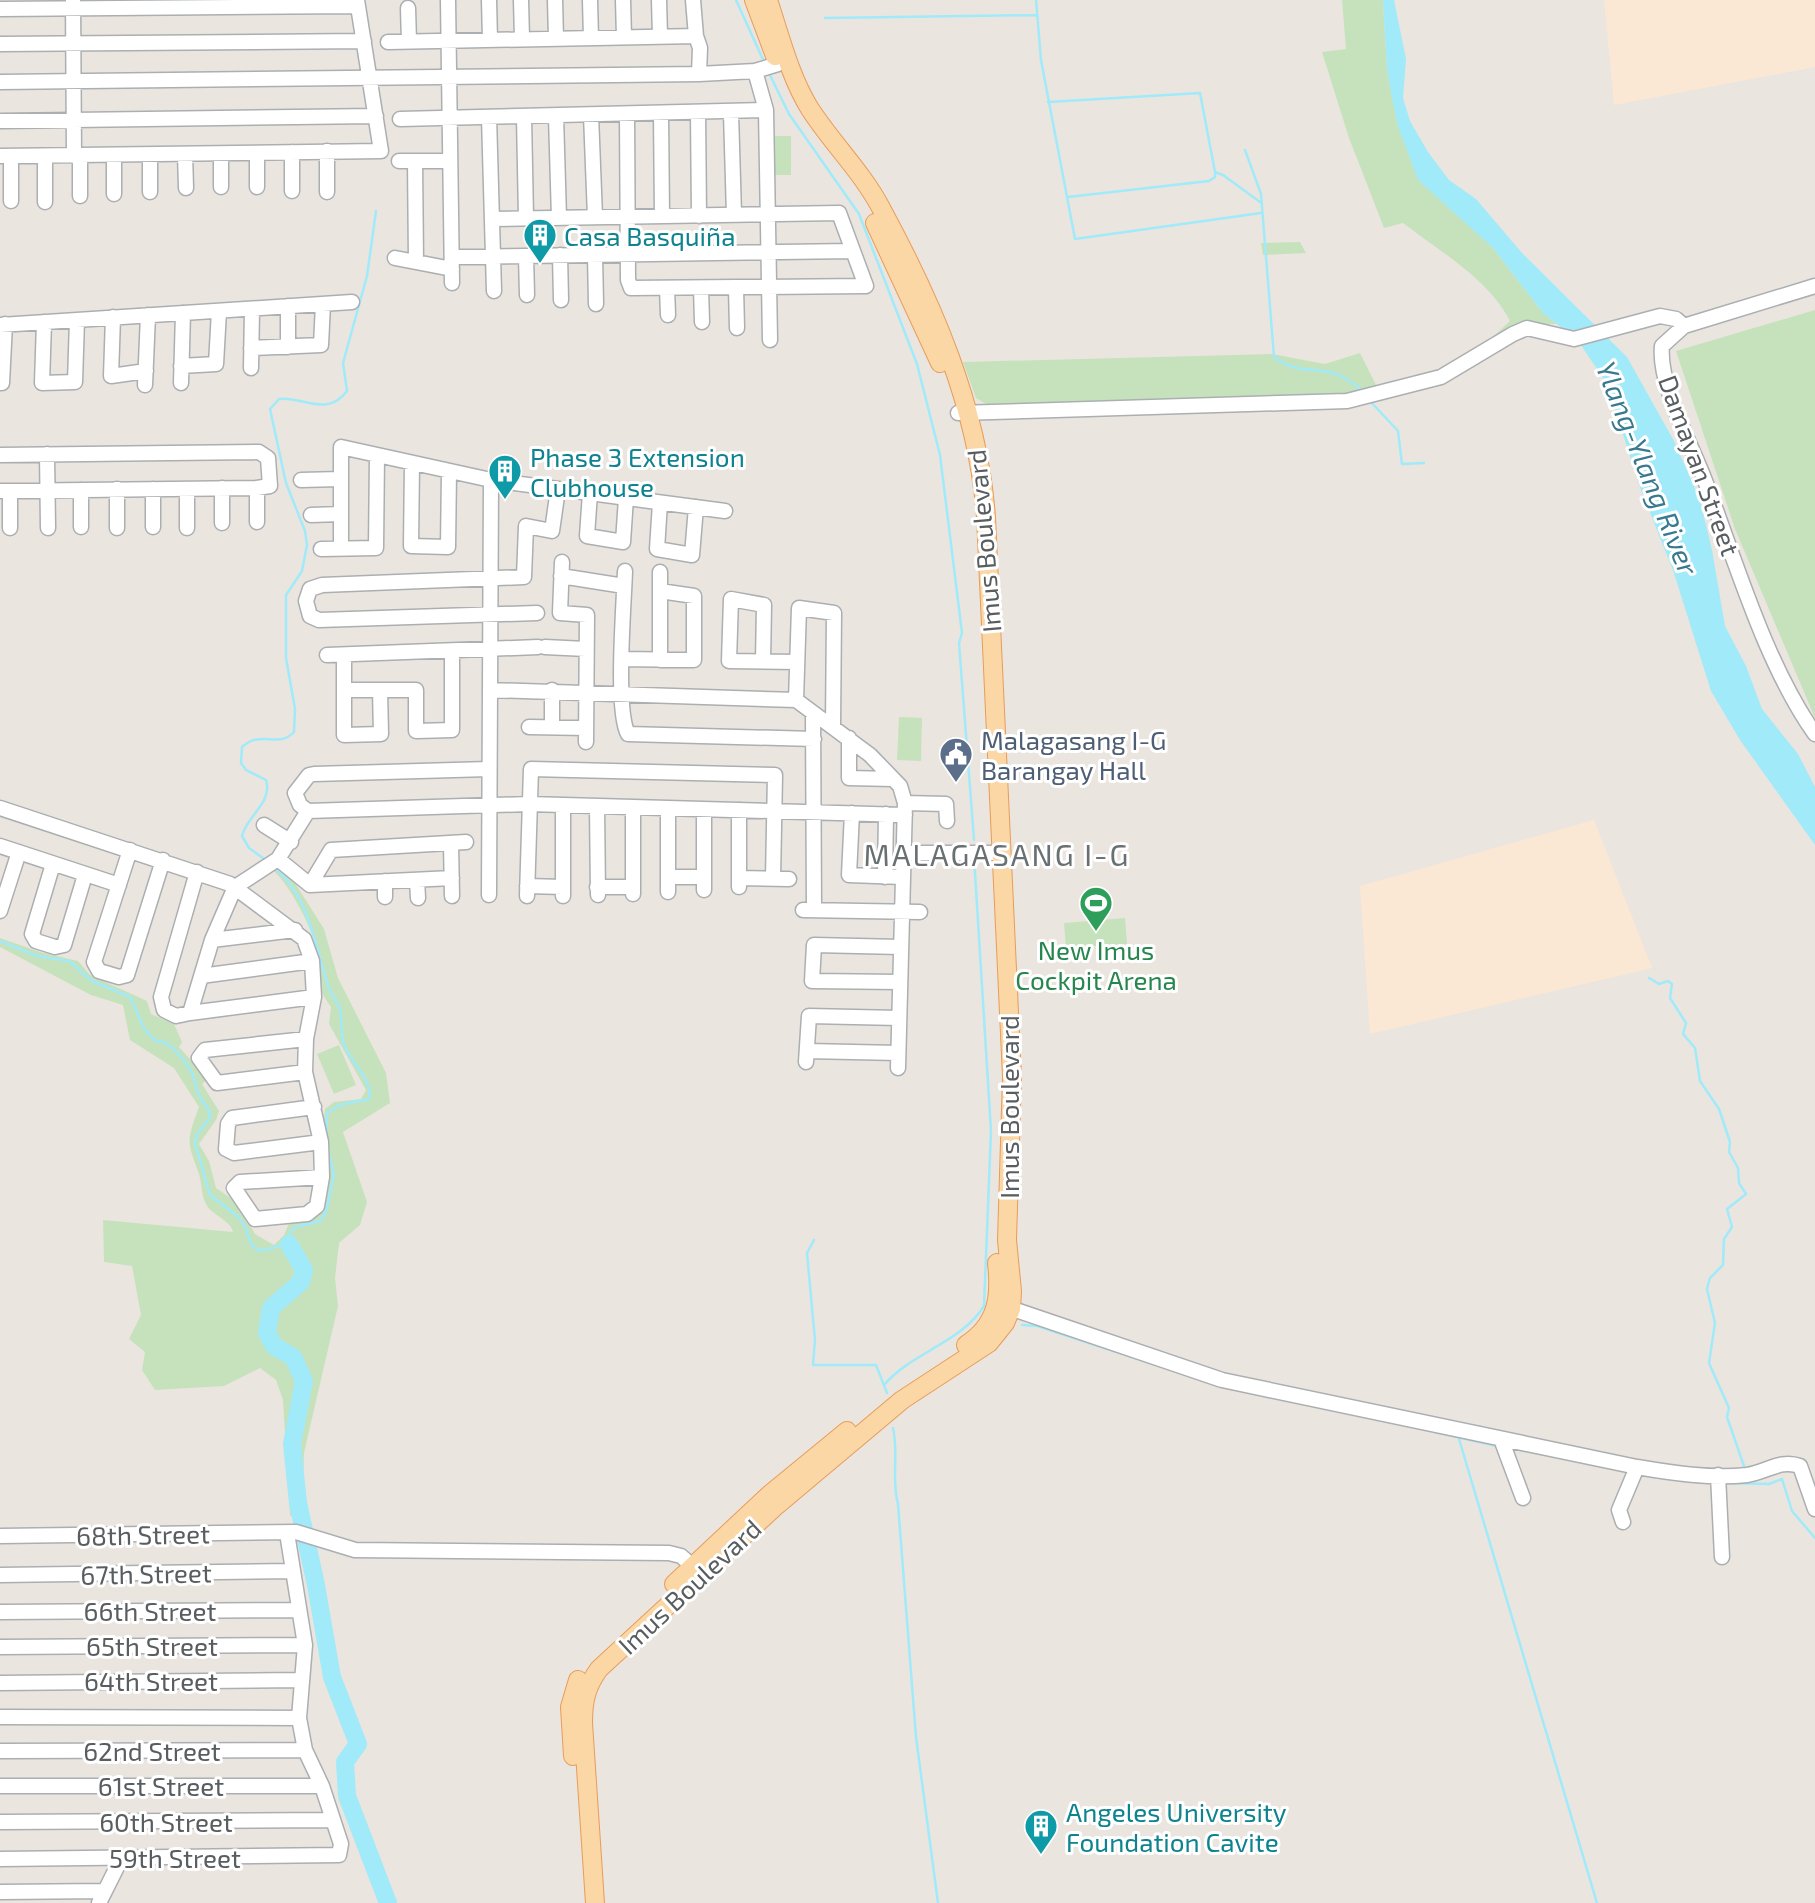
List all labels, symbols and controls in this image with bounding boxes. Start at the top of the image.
building icon: Casa Basquiña [521,216,559,265]
place label: Casa Basquiña [564,220,735,251]
water label: Ylang-Ylang River [1590,356,1707,580]
street label: Damayan Street [1653,371,1747,559]
place label: Phase 3 Extension Clubhouse [530,441,745,502]
street label: Imus Boulevard [960,448,1006,634]
building icon: Phase 3 Extension Clubhouse [486,452,524,501]
place label: Malagasang I-G Barangay Hall [981,724,1166,785]
public building icon: Malagasang I-G Barangay Hall [937,735,975,784]
district label: MALAGASANG I-G [864,836,1130,872]
sports icon: New Imus Cockpit Arena [1077,884,1115,933]
place label: New Imus Cockpit Arena [1015,934,1177,995]
street label: Imus Boulevard [993,1015,1024,1199]
street label: Imus Boulevard [611,1512,767,1660]
street label: 68th Street [76,1517,210,1551]
street label: 67th Street [80,1556,212,1590]
street label: 66th Street [84,1595,216,1626]
street label: 65th Street [86,1630,218,1661]
street label: 64th Street [84,1665,218,1696]
street label: 62nd Street [83,1735,221,1766]
street label: 61st Street [98,1770,224,1801]
place label: Angeles University Foundation Cavite [1066,1796,1287,1857]
street label: 60th Street [99,1806,233,1837]
building icon: Angeles University Foundation Cavite [1022,1807,1060,1856]
street label: 59th Street [109,1842,241,1873]

